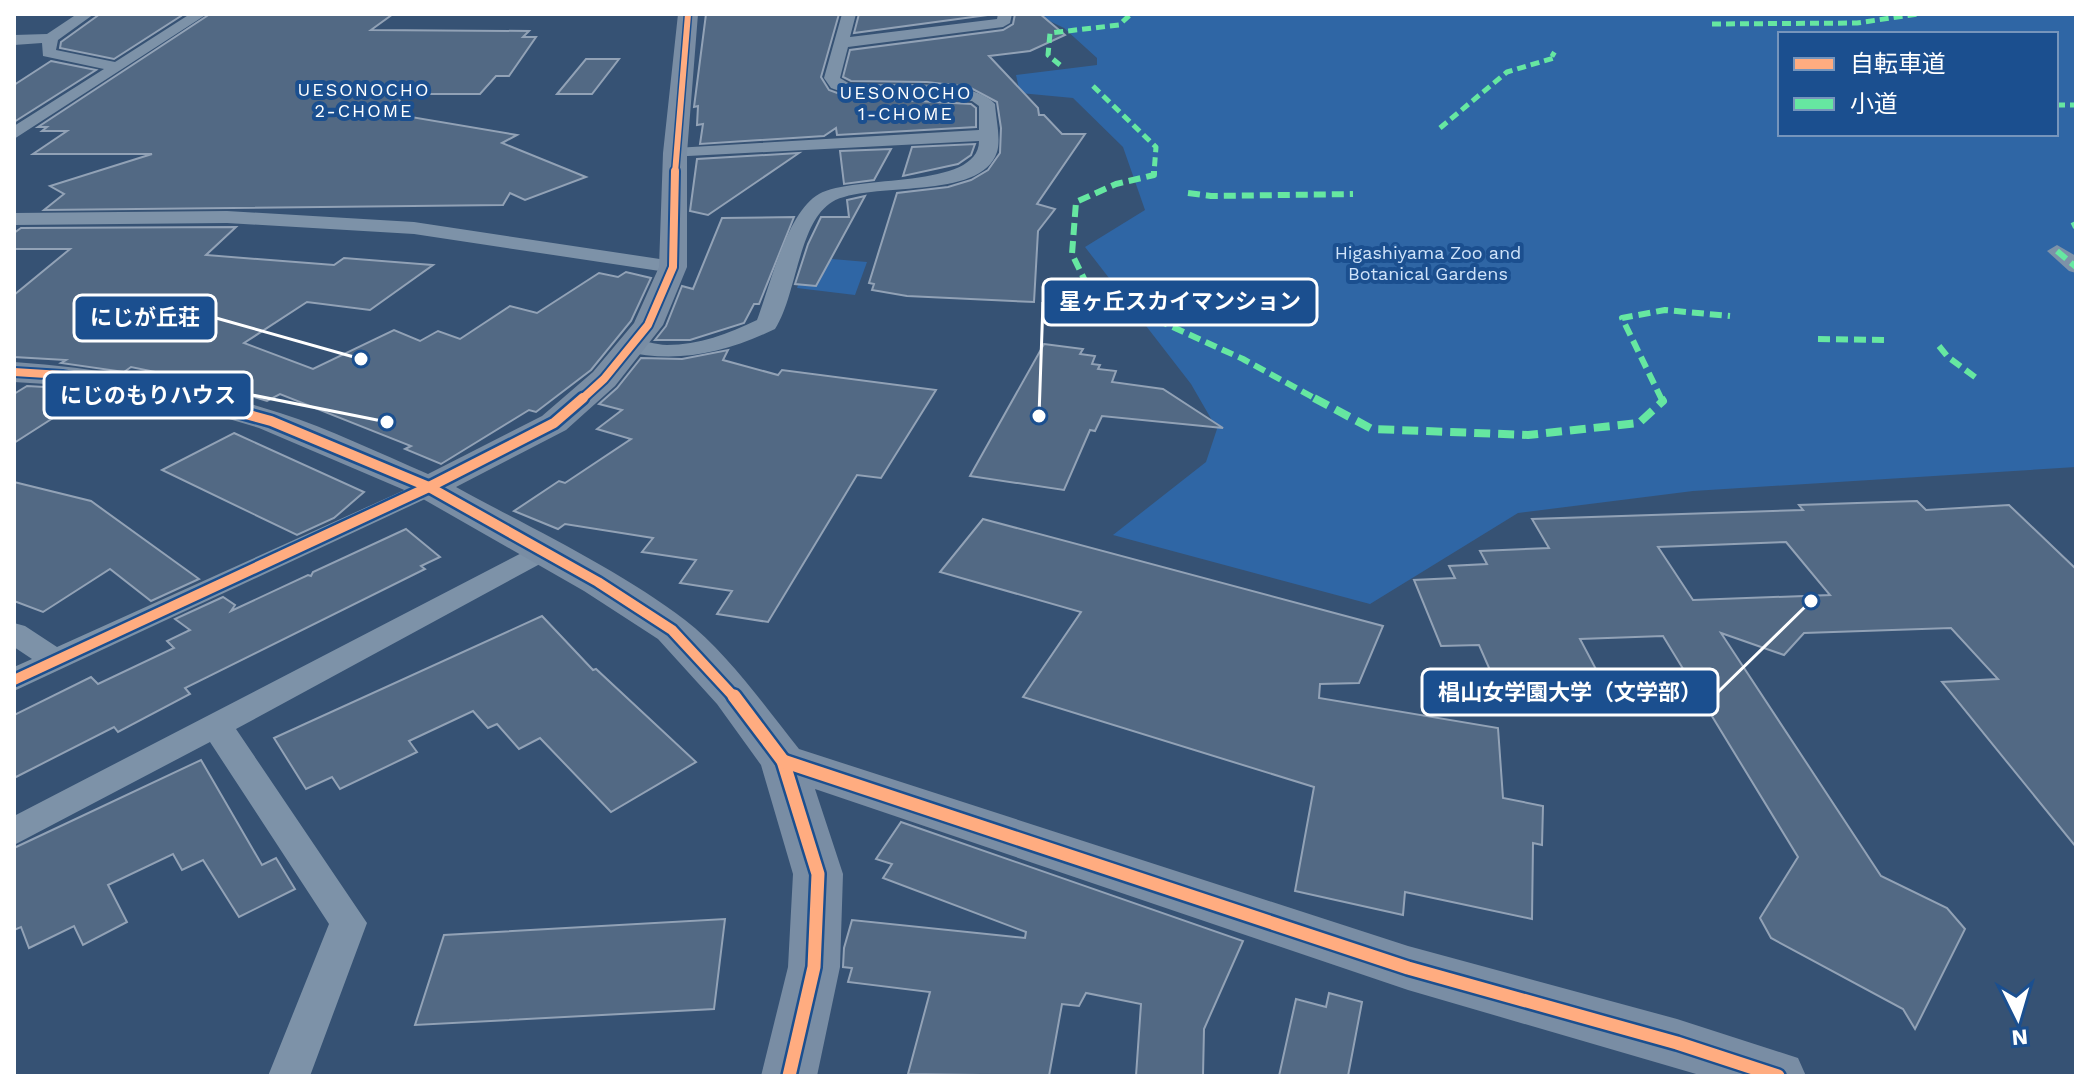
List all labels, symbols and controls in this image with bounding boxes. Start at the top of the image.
legend [1778,32,2058,136]
text: 自転車道 [1850,50,1946,78]
district label: UESONOCHO 2-CHOME [298,79,430,121]
district label: UESONOCHO 1-CHOME [840,82,972,124]
text: 小道 [1850,90,1898,118]
park label: Higashiyama Zoo and Botanical Gardens [1335,242,1521,284]
callout: 星ヶ丘スカイマンション [1043,279,1317,325]
text: 星ヶ丘スカイマンション [1059,289,1301,314]
callout: にじが丘荘 [74,295,216,341]
text: にじが丘荘 [90,305,200,330]
callout: にじのもりハウス [44,372,252,418]
text: にじのもりハウス [60,383,236,408]
callout: 椙山女学園大学（文学部） [1422,669,1718,715]
text: 椙山女学園大学（文学部） [1438,680,1702,705]
north arrow [1978,978,2058,1058]
text: N [2010,1024,2029,1051]

